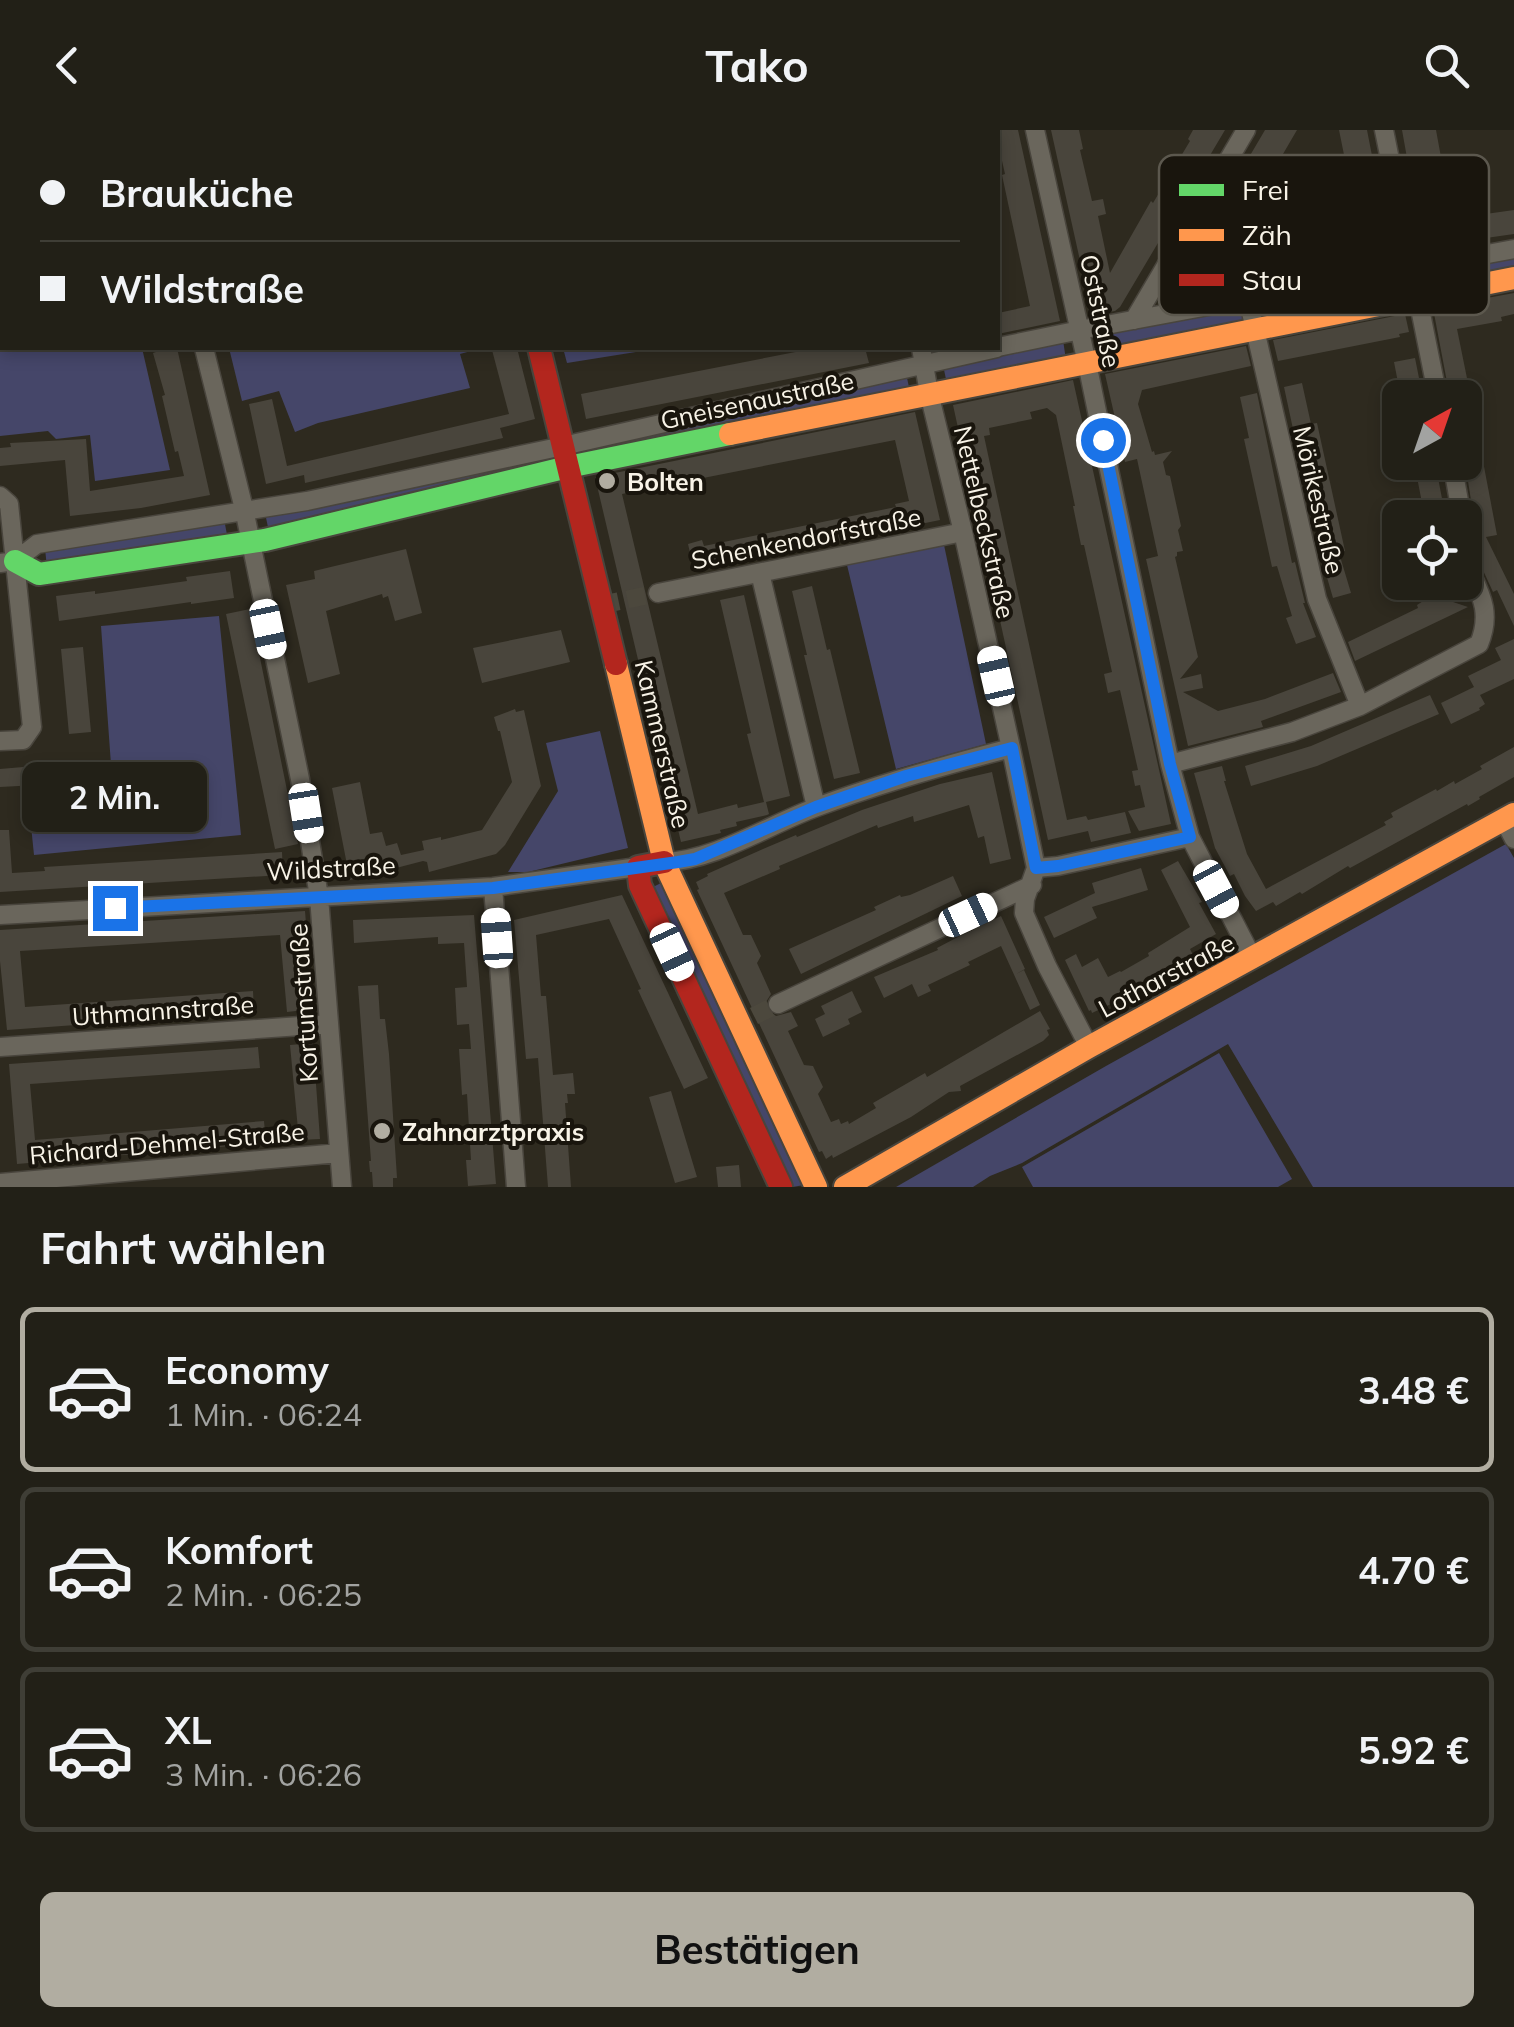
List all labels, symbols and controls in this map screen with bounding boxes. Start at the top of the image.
text: Tako [705,37,809,93]
icon: back [40,38,95,93]
icon: search [1419,38,1474,93]
legend [1159,155,1489,315]
text: Brauküche [100,169,294,217]
text: Frei [1242,172,1289,207]
text: Zäh [1242,217,1292,252]
street label: Oststraße [1074,252,1128,370]
text: Stau [1242,262,1302,297]
text: Wildstraße [100,265,304,313]
street label: Gneisenaustraße [657,364,857,436]
north arrow [1382,380,1482,480]
map controls [1382,380,1482,600]
route start [1081,418,1126,463]
street label: Nettelbeckstraße [948,423,1022,621]
street label: Mörikestraße [1287,423,1351,577]
place label: Bolten [627,466,704,497]
marker: Bolten [596,470,618,492]
button: locate [1382,500,1482,600]
street label: Schenkendorfstraße [688,501,924,575]
car [247,597,289,661]
car [975,643,1017,709]
street label: Kammerstraße [629,657,697,831]
callout: 2 Min. [22,763,208,833]
text: 2 Min. [69,777,160,817]
car [286,781,326,845]
street label: Wildstraße [266,849,396,887]
car [1189,855,1243,923]
route end [93,886,138,931]
car [934,889,1002,941]
car [480,907,514,969]
car [646,918,698,986]
street label: Kortumstraße [282,923,324,1083]
street label: Lotharstraße [1093,926,1239,1024]
street label: Uthmannstraße [71,988,255,1032]
street label: Richard-Dehmel-Straße [28,1116,306,1170]
place label: Zahnarztpraxis [402,1116,584,1147]
marker: Zahnarztpraxis [371,1120,393,1142]
text: Fahrt wählen [40,1219,327,1275]
icon: car [45,1345,135,1435]
text: Economy [165,1346,329,1394]
text: 3.48 € [1358,1366,1469,1414]
text: 1 Min. · 06:24 [165,1394,362,1434]
icon: car [45,1525,135,1615]
text: Komfort [165,1526,313,1574]
text: 4.70 € [1358,1546,1469,1594]
text: 2 Min. · 06:25 [165,1574,362,1614]
icon: car [45,1705,135,1795]
text: XL [165,1706,212,1754]
text: 5.92 € [1358,1726,1469,1774]
text: 3 Min. · 06:26 [165,1754,362,1794]
button: Bestätigen [40,1892,1474,2007]

